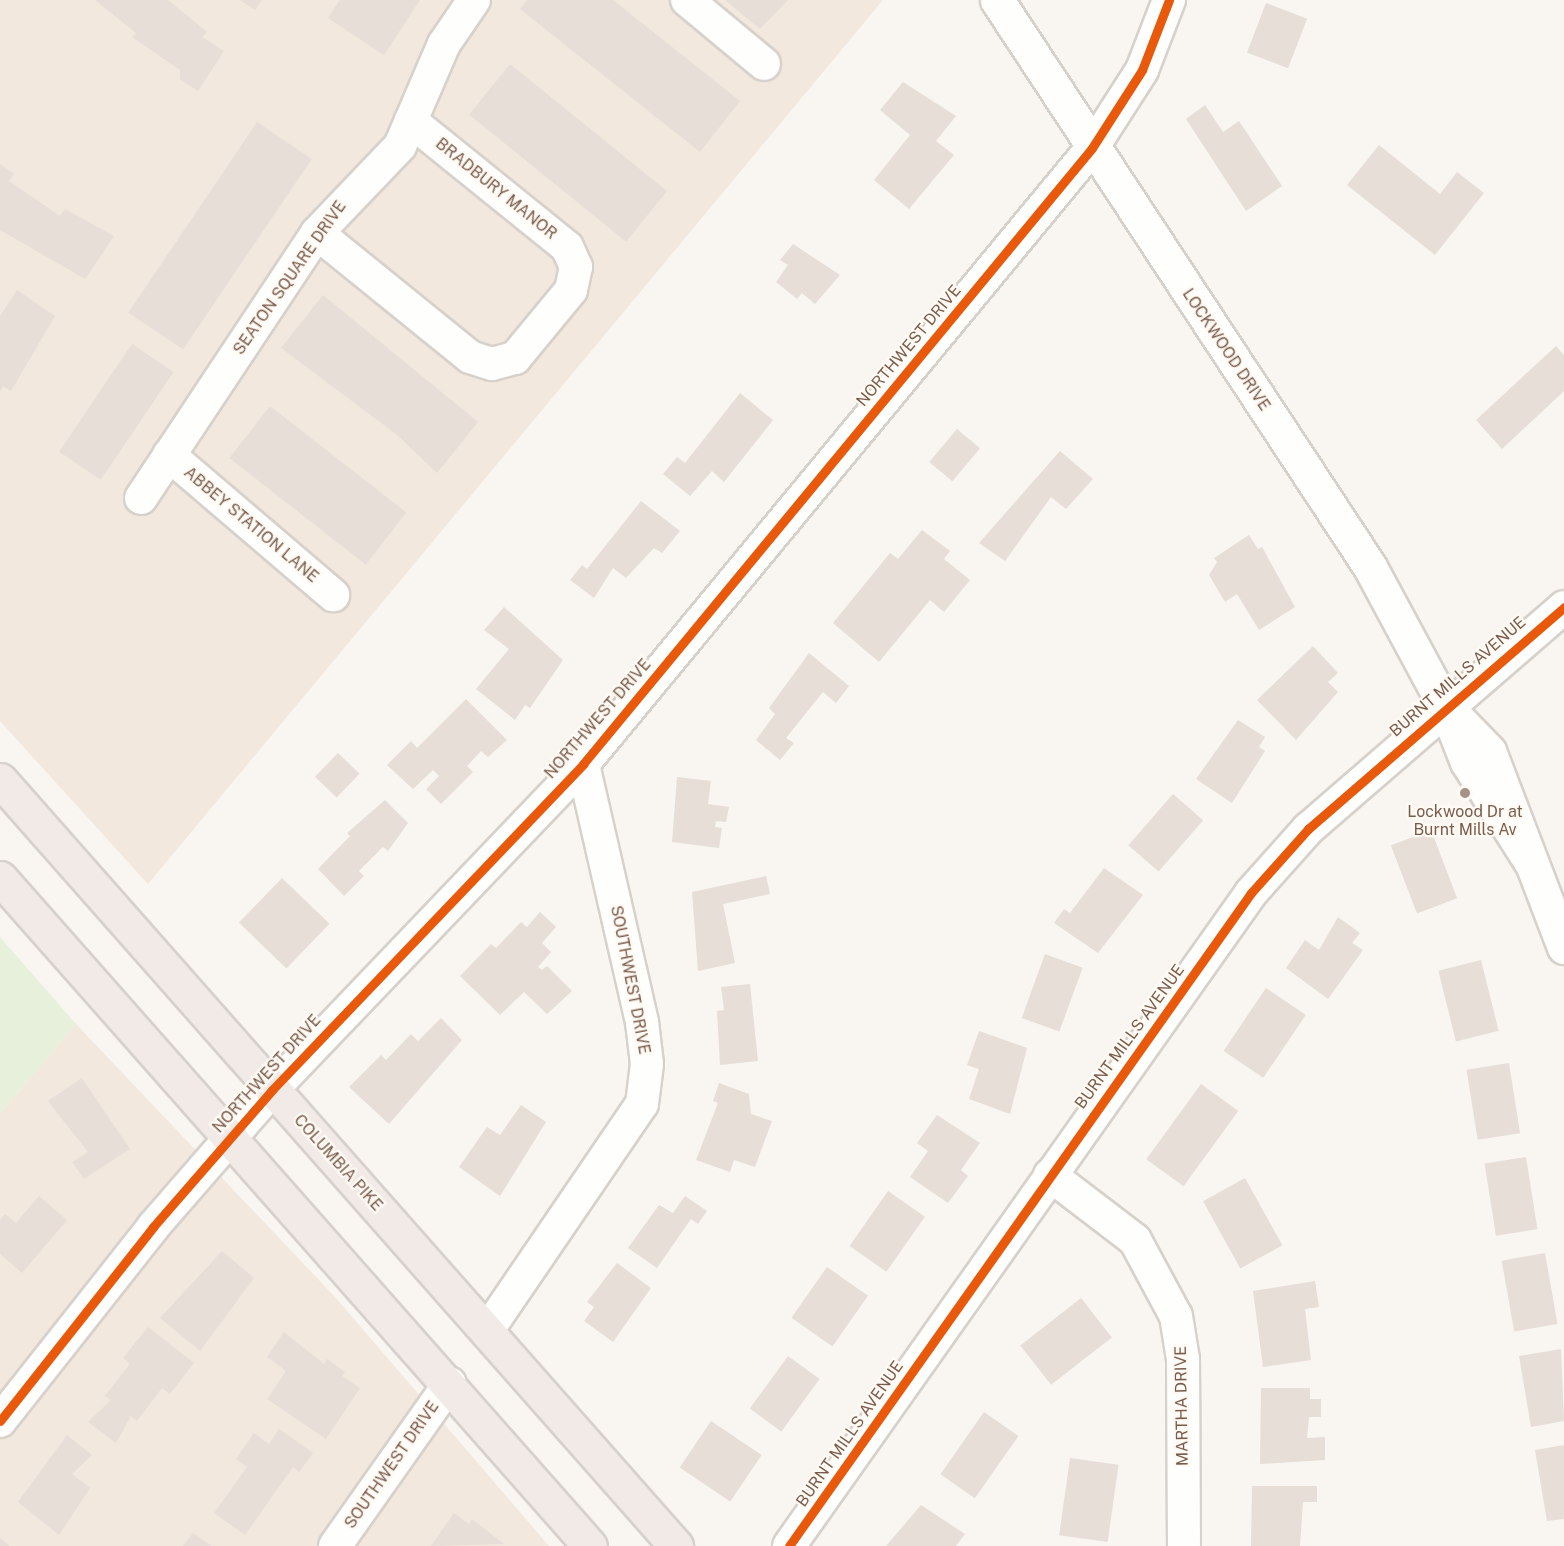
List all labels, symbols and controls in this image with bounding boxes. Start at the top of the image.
street label: BRADBURY MANOR [431,134,561,244]
street label: SEATON SQUARE DRIVE [229,197,351,359]
street label: NORTHWEST DRIVE [853,281,965,411]
street label: LOCKWOOD DRIVE [1178,285,1274,415]
street label: ABBEY STATION LANE [180,463,322,587]
street label: BURNT MILLS AVENUE [1386,613,1530,741]
street label: NORTHWEST DRIVE [541,655,655,783]
marker: Lockwood Dr at Burnt Mills Av [1458,786,1472,800]
place label: Lockwood Dr at Burnt Mills Av [1407,802,1523,840]
street label: SOUTHWEST DRIVE [606,904,654,1056]
street label: BURNT MILLS AVENUE [1071,961,1189,1113]
street label: NORTHWEST DRIVE [209,1011,325,1137]
street label: COLUMBIA PIKE [290,1111,386,1215]
street label: MARTHA DRIVE [1171,1346,1193,1466]
street label: BURNT MILLS AVENUE [792,1357,908,1511]
street label: SOUTHWEST DRIVE [341,1398,443,1532]

